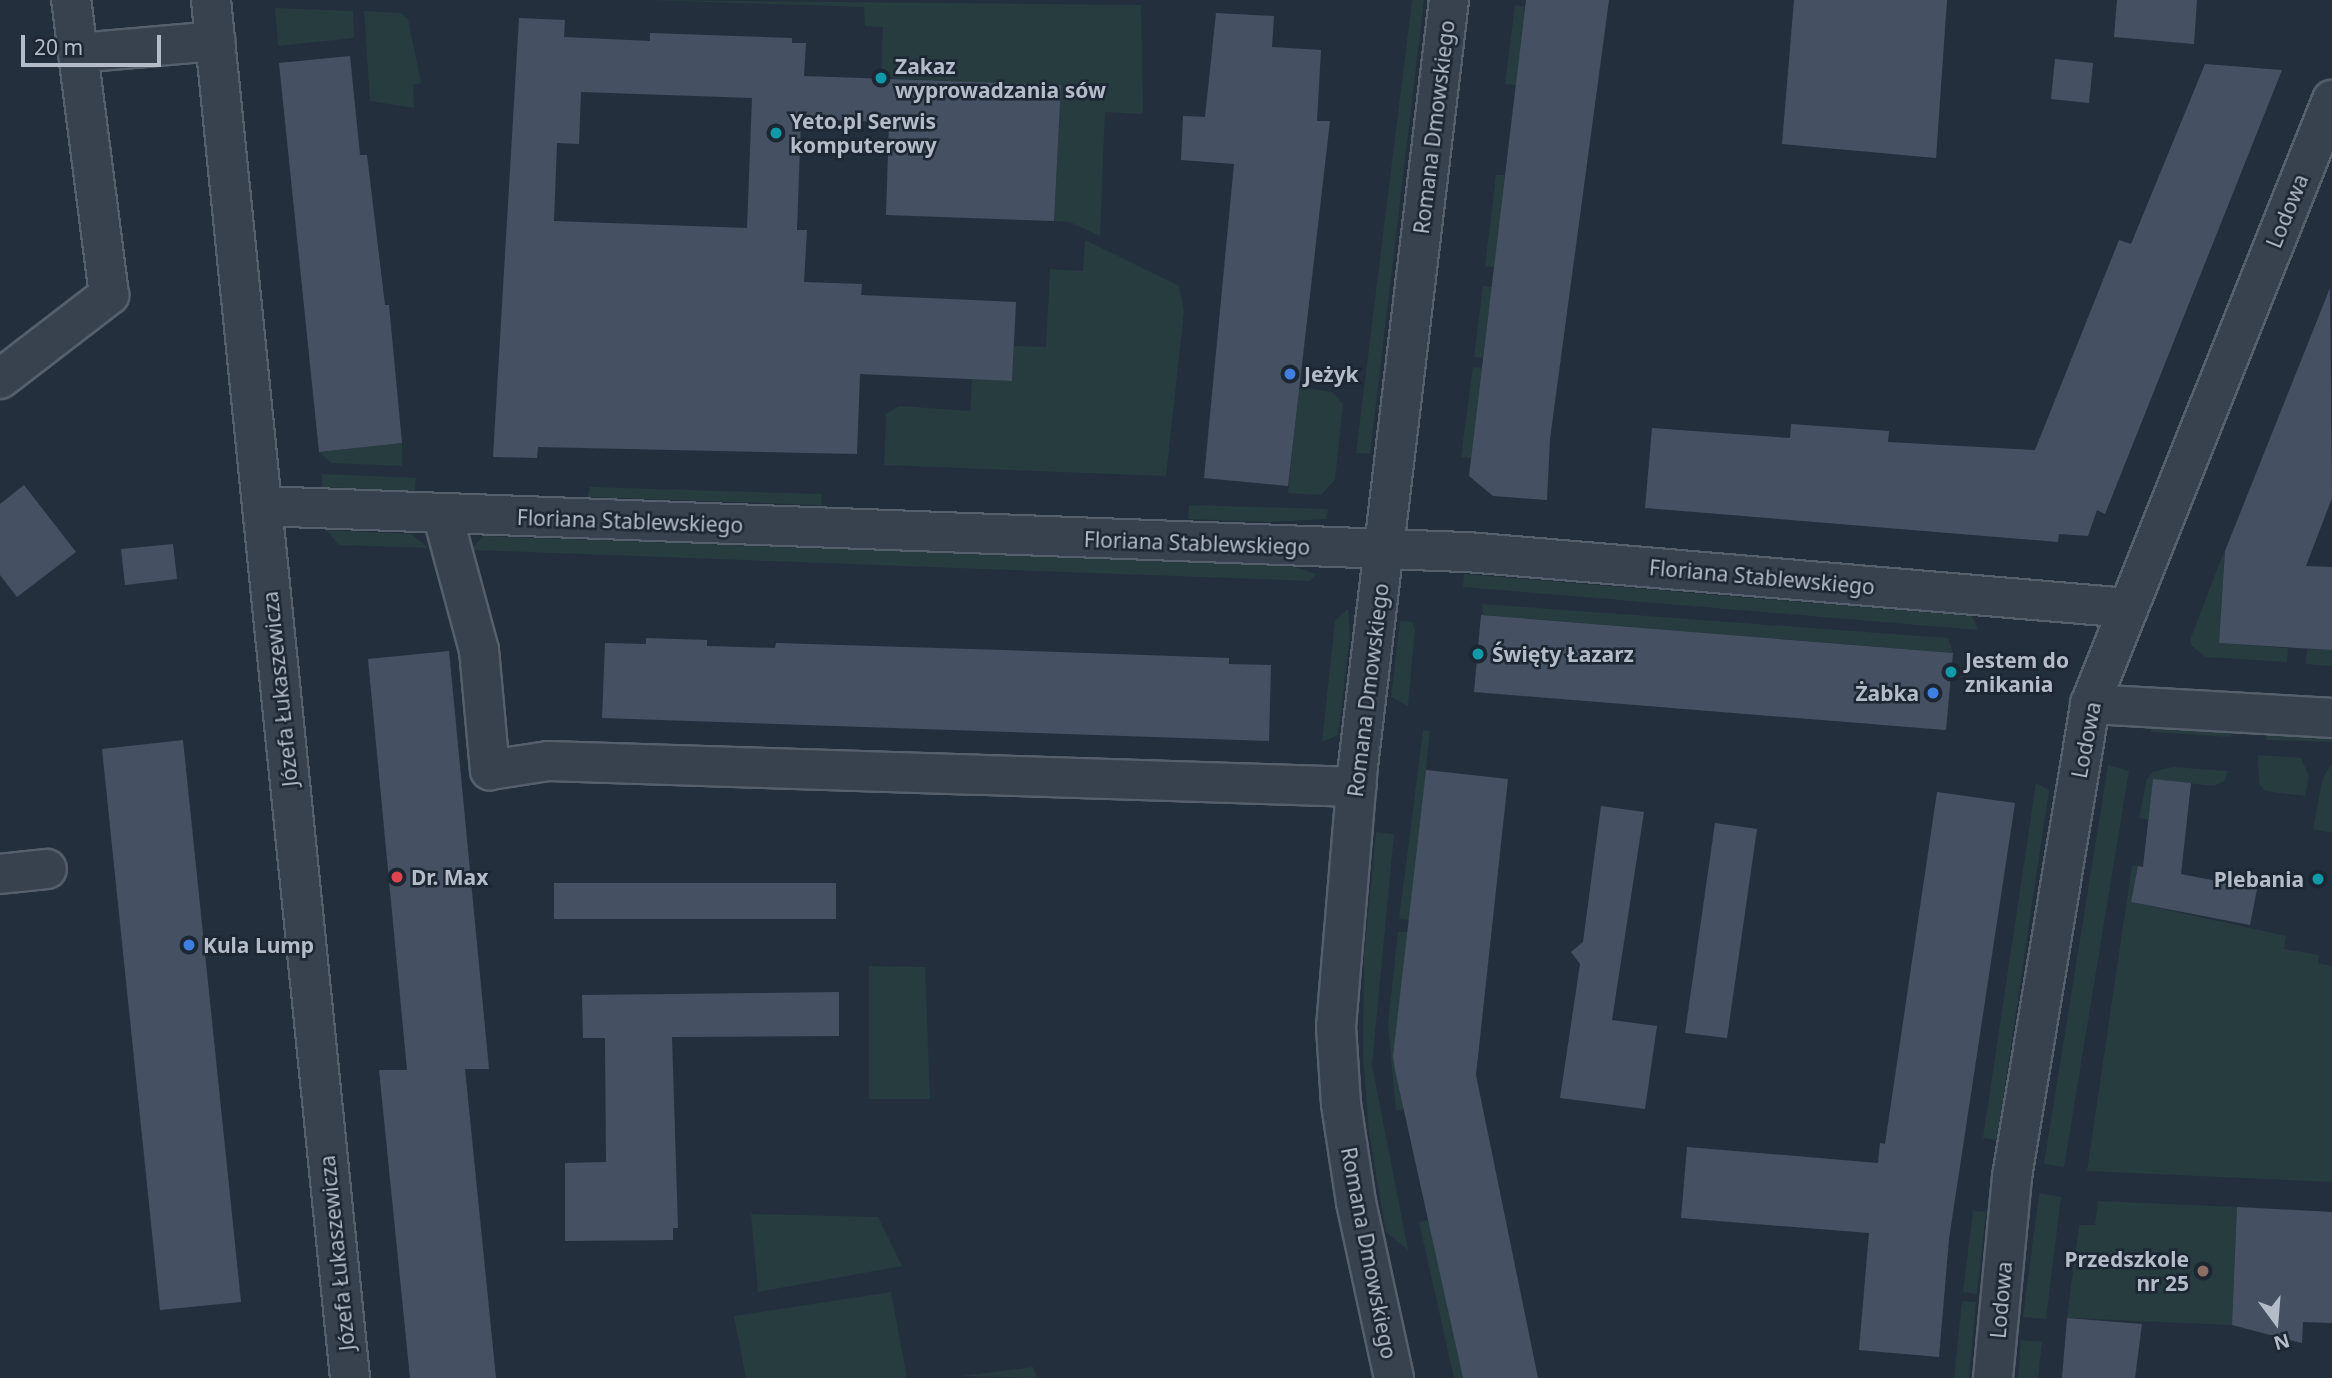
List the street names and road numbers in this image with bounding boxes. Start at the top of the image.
street label: Romana Dmowskiego [1408,19,1460,235]
street label: Lodowa [2261,170,2313,252]
street label: Floriana Stablewskiego [516,504,744,538]
street label: Floriana Stablewskiego [1083,526,1311,560]
street label: Floriana Stablewskiego [1648,555,1876,599]
street label: Romana Dmowskiego [1342,582,1394,798]
street label: Józefa Łukaszewicza [257,590,303,788]
street label: Lodowa [2066,700,2106,780]
street label: Romana Dmowskiego [1336,1145,1402,1361]
street label: Józefa Łukaszewicza [314,1154,360,1352]
street label: Lodowa [1985,1260,2017,1340]

